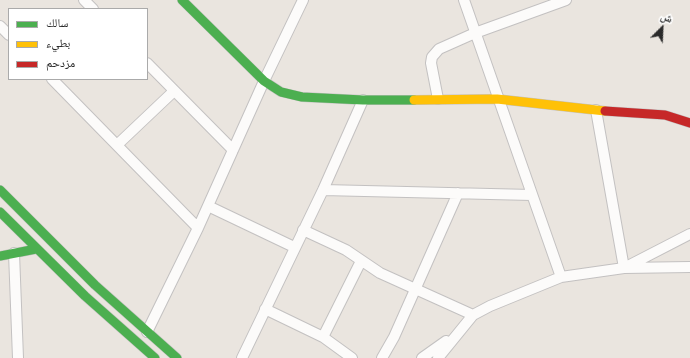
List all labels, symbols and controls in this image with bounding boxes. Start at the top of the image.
legend [8,8,148,80]
north arrow [642,8,682,48]
text: ش [659,8,675,26]
text: سالك [46,15,68,31]
text: بطيء [46,35,70,51]
text: مزدحم [46,55,75,71]

